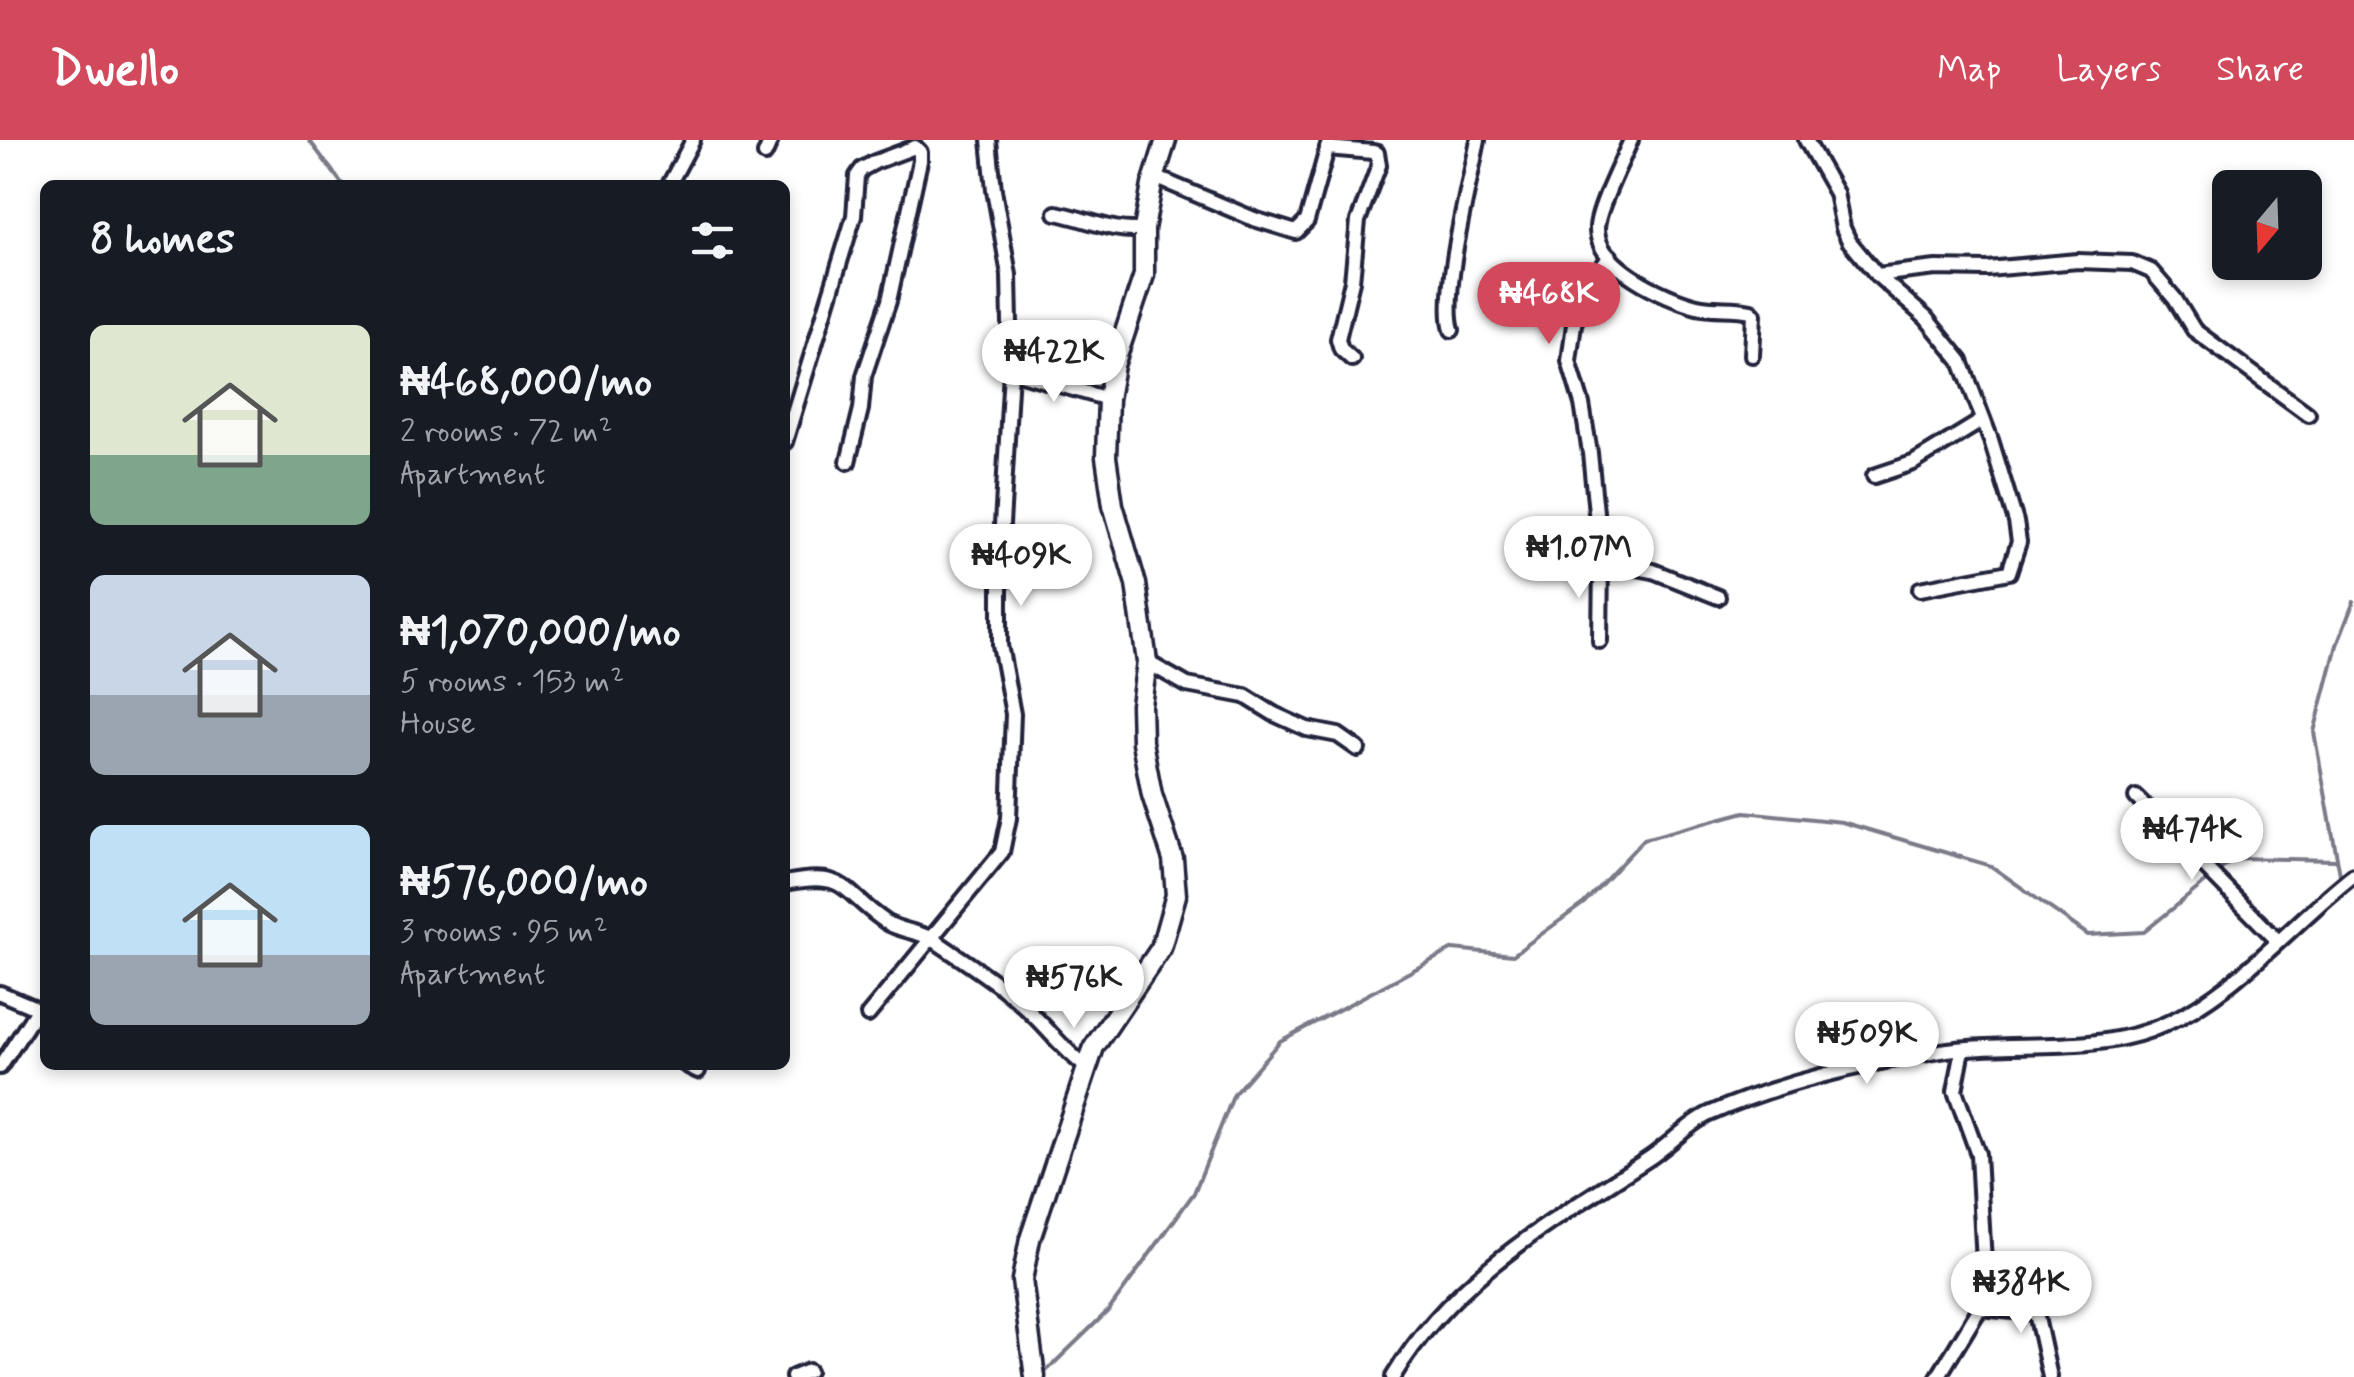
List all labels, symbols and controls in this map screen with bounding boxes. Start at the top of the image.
text: Dwello [50,39,179,102]
text: Map [1937,47,2001,93]
text: Layers [2056,47,2161,93]
text: Share [2216,47,2304,93]
north arrow [2212,170,2322,280]
map controls [2212,170,2322,280]
text: 8 homes [90,213,235,268]
icon: filters [685,213,740,268]
pin: ₦468K [1479,262,1619,347]
text: ₦468K [1499,273,1599,315]
pin: ₦422K [984,320,1124,405]
text: ₦422K [1004,331,1104,373]
text: ₦468,000/mo [400,356,652,411]
icon: home [170,365,290,485]
text: 2 rooms · 72 m² [400,411,613,453]
text: Apartment [400,453,545,495]
pin: ₦1.07M [1498,516,1660,601]
pin: ₦409K [951,524,1091,609]
text: ₦1.07M [1526,527,1632,569]
text: ₦409K [971,535,1071,577]
text: ₦1,070,000/mo [400,606,681,661]
icon: home [170,615,290,735]
text: 5 rooms · 153 m² [400,661,624,703]
text: House [400,703,476,745]
pin: ₦474K [2122,798,2262,883]
text: ₦474K [2142,809,2242,851]
text: ₦576,000/mo [400,856,648,911]
icon: home [170,865,290,985]
text: 3 rooms · 95 m² [400,911,608,953]
pin: ₦576K [1004,946,1144,1031]
text: Apartment [400,953,545,995]
text: ₦576K [1026,957,1122,999]
pin: ₦509K [1797,1002,1937,1087]
text: ₦509K [1817,1013,1917,1055]
pin: ₦384K [1951,1251,2091,1336]
text: ₦384K [1973,1262,2069,1304]

